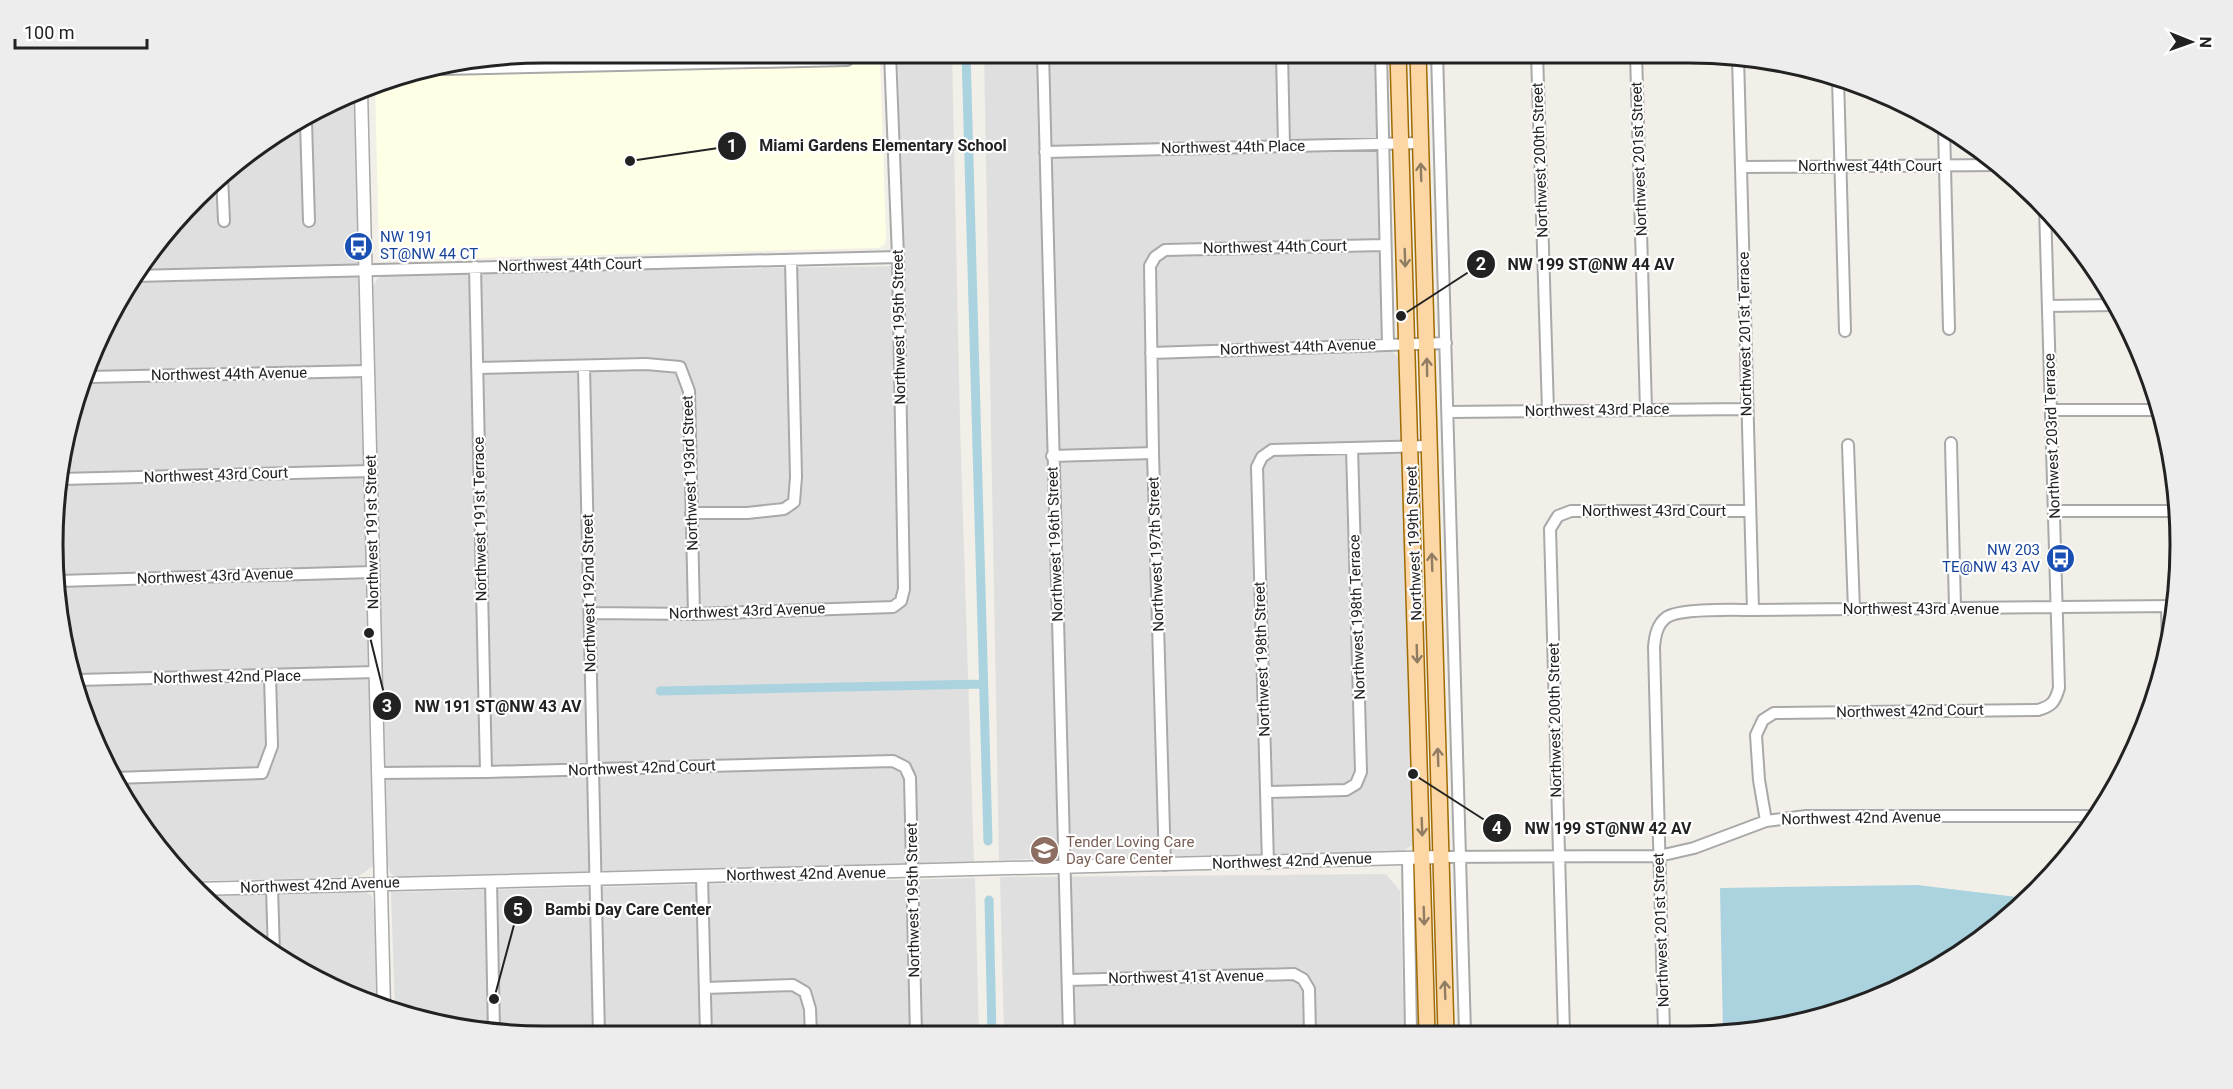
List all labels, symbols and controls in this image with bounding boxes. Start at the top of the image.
scale bar [15,12,147,50]
north arrow [2161,12,2221,72]
text: 100 m [24,22,75,43]
text: N [2196,36,2215,48]
street label: Northwest 201st Street [1627,81,1651,237]
street label: Northwest 200th Street [1528,82,1552,238]
callout: Miami Gardens Elementary School [717,129,1019,163]
text: 1 [727,135,737,156]
text: Miami Gardens Elementary School [759,136,1007,155]
street label: Northwest 44th Place [1161,137,1305,157]
street label: Northwest 44th Court [1798,157,1942,175]
one-way arrow [1416,163,1427,183]
place label: NW 191 ST@NW 44 CT [380,228,478,263]
bus stop icon: NW 191 ST@NW 44 CT [343,230,375,262]
street label: Northwest 44th Court [1203,237,1347,257]
one-way arrow [1400,247,1411,267]
callout: NW 199 ST@NW 44 AV [1466,247,1687,281]
street label: Northwest 195th Street [889,249,909,405]
street label: Northwest 201st Terrace [1735,251,1755,417]
text: 2 [1476,253,1486,274]
street label: Northwest 44th Court [498,255,642,275]
text: NW 199 ST@NW 44 AV [1507,255,1675,274]
street label: Northwest 44th Avenue [1220,335,1376,359]
street label: Northwest 203rd Terrace [2040,353,2064,519]
one-way arrow [1421,358,1433,378]
street label: Northwest 44th Avenue [151,364,307,384]
street label: Northwest 193rd Street [678,395,702,551]
street label: Northwest 43rd Place [1525,400,1669,420]
street label: Northwest 191st Terrace [470,436,490,602]
street label: Northwest 191st Street [362,454,382,609]
street label: Northwest 43rd Court [144,463,289,487]
street label: Northwest 199th Street [1402,465,1426,621]
street label: Northwest 196th Street [1043,466,1067,622]
street label: Northwest 197th Street [1144,476,1168,632]
street label: Northwest 43rd Court [1582,502,1726,520]
street label: Northwest 192nd Street [579,513,599,673]
street label: Northwest 198th Terrace [1345,534,1369,700]
place label: NW 203 TE@NW 43 AV [1942,541,2040,576]
bus stop icon: NW 203 TE@NW 43 AV [2045,543,2077,575]
one-way arrow [1427,553,1438,573]
street label: Northwest 43rd Avenue [136,564,294,588]
street label: Northwest 198th Street [1250,581,1274,737]
street label: Northwest 43rd Avenue [668,599,826,623]
street label: Northwest 43rd Avenue [1843,600,1999,618]
street label: Northwest 200th Street [1545,642,1565,798]
one-way arrow [1411,644,1422,664]
street label: Northwest 42nd Place [153,667,301,687]
callout: NW 191 ST@NW 43 AV [372,689,594,723]
text: 3 [382,695,392,716]
text: NW 191 ST@NW 43 AV [414,697,582,716]
street label: Northwest 42nd Court [1836,701,1984,721]
one-way arrow [1432,747,1444,767]
street label: Northwest 42nd Court [568,756,716,780]
street label: Northwest 42nd Avenue [1781,808,1941,828]
callout: NW 199 ST@NW 42 AV [1482,811,1703,845]
one-way arrow [1416,817,1427,837]
text: 4 [1492,817,1502,838]
text: NW 199 ST@NW 42 AV [1524,819,1692,838]
street label: Northwest 195th Street [903,822,923,978]
place label: Tender Loving Care Day Care Center [1066,833,1194,868]
school or university icon: Tender Loving Care Day Care Center [1029,835,1061,867]
street label: Northwest 42nd Avenue [1212,849,1372,873]
street label: Northwest 201st Street [1649,852,1673,1008]
street label: Northwest 42nd Avenue [726,864,886,884]
street label: Northwest 42nd Avenue [240,873,400,897]
callout: Bambi Day Care Center [503,893,723,927]
text: 5 [513,899,523,920]
text: Bambi Day Care Center [545,900,711,919]
one-way arrow [1418,906,1430,926]
street label: Northwest 41st Avenue [1108,967,1264,987]
one-way arrow [1439,981,1450,1001]

